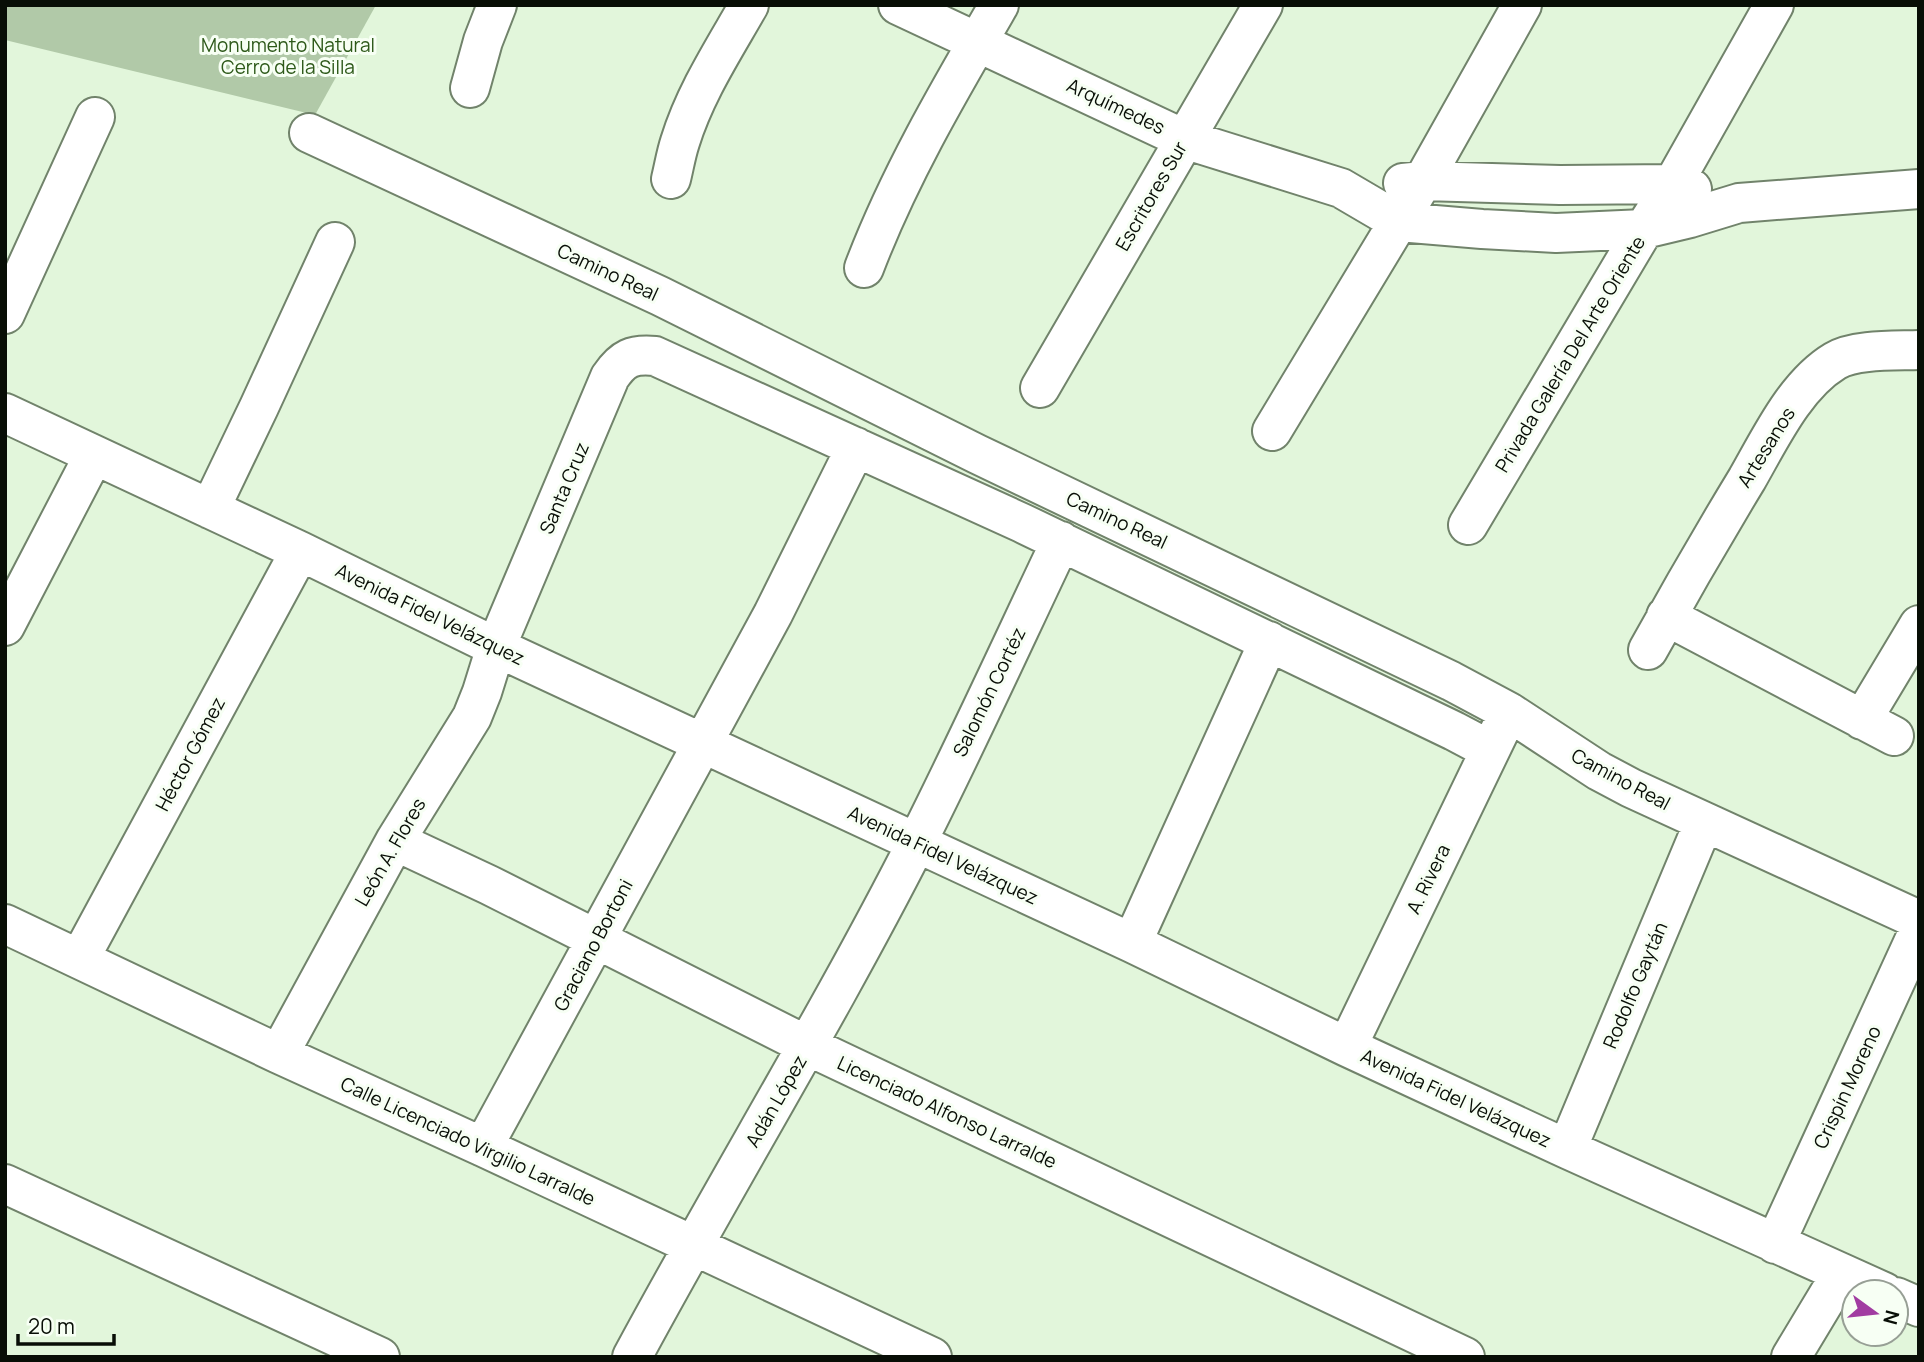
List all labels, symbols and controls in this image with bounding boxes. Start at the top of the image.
park label: Monumento Natural Cerro de la Silla [201,32,375,80]
street label: Arquímedes [1063,72,1169,140]
street label: Escritores Sur [1109,136,1193,256]
street label: Privada Galería Del Arte Oriente [1489,231,1651,477]
street label: Camino Real [553,237,663,307]
street label: Artesanos [1731,402,1801,492]
street label: Santa Cruz [533,438,595,538]
street label: Camino Real [1062,485,1172,555]
street label: Avenida Fidel Velázquez [331,557,529,671]
street label: Salomón Cortéz [946,623,1032,761]
street label: Héctor Gómez [149,692,231,816]
street label: Camino Real [1567,742,1675,816]
street label: León A. Flores [349,793,431,911]
street label: Avenida Fidel Velázquez [844,799,1042,911]
street label: A. Rivera [1400,840,1456,918]
street label: Graciano Bortoni [547,875,639,1015]
street label: Rodolfo Gaytán [1597,918,1673,1052]
street label: Crispín Moreno [1807,1021,1887,1153]
street label: Avenida Fidel Velázquez [1357,1042,1555,1154]
street label: Adán López [739,1050,813,1152]
street label: Licenciado Alfonso Larralde [833,1050,1061,1174]
street label: Calle Licenciado Virgilio Larralde [336,1070,600,1212]
north arrow [1840,1278,1910,1348]
scale bar [18,1302,114,1346]
text: N [1877,1307,1906,1327]
text: 20 m [28,1312,75,1340]

